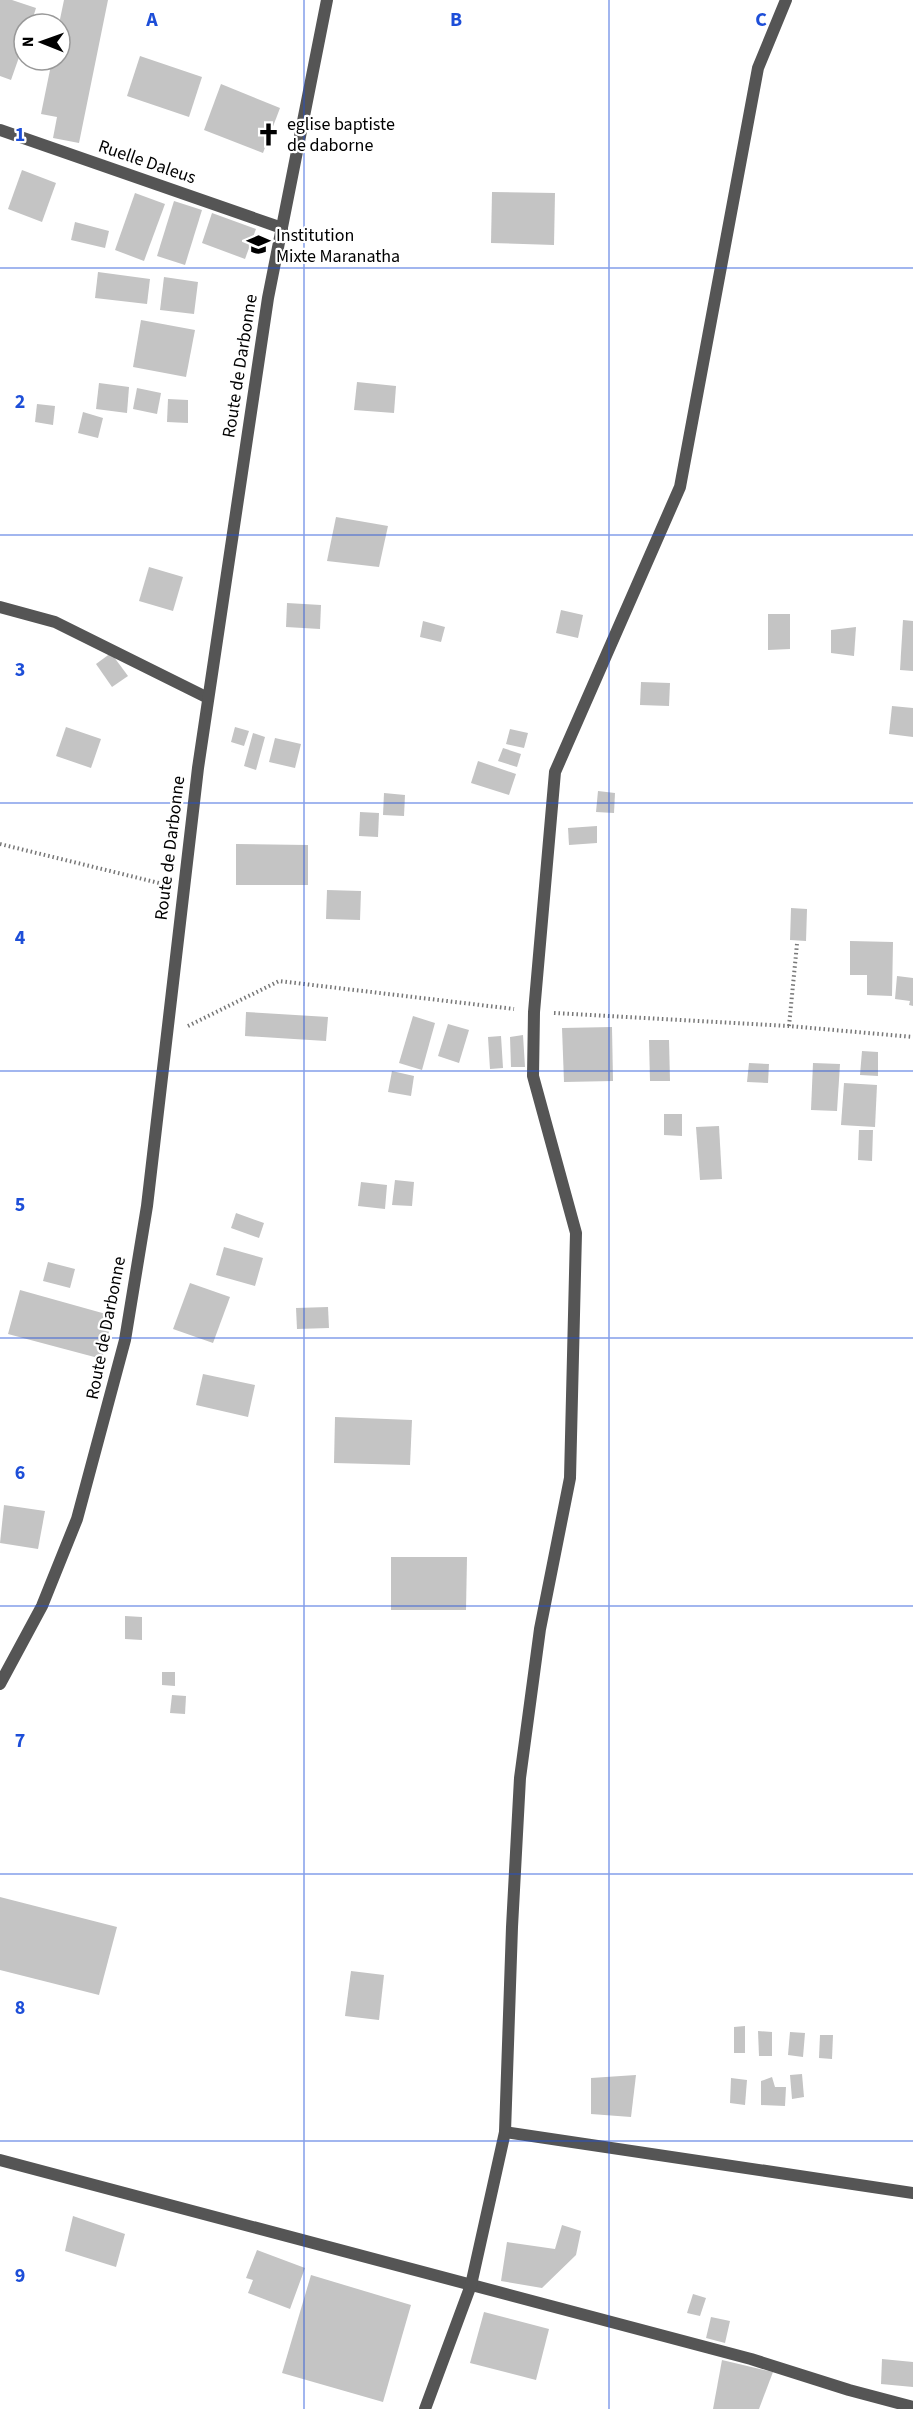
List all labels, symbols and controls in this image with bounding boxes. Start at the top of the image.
text: A [145,6,158,34]
text: B [450,6,462,34]
text: C [755,6,767,34]
north arrow [12,12,72,72]
text: N [17,36,39,47]
place label: eglise baptiste de daborne [287,112,395,158]
text: 1 [15,121,25,149]
church icon: eglise baptiste de daborne [256,121,282,147]
street label: Ruelle Daleus [95,134,199,190]
place label: Institution Mixte Maranatha [276,223,400,269]
school or university icon: Institution Mixte Maranatha [245,232,271,258]
street label: Route de Darbonne [216,292,264,440]
text: 2 [15,388,25,416]
text: 3 [15,656,25,684]
street label: Route de Darbonne [149,774,191,922]
text: 4 [15,924,26,952]
text: 5 [15,1191,25,1219]
street label: Route de Darbonne [80,1254,132,1402]
text: 6 [15,1459,25,1487]
text: 7 [15,1727,25,1755]
text: 8 [15,1994,25,2022]
text: 9 [15,2262,25,2290]

